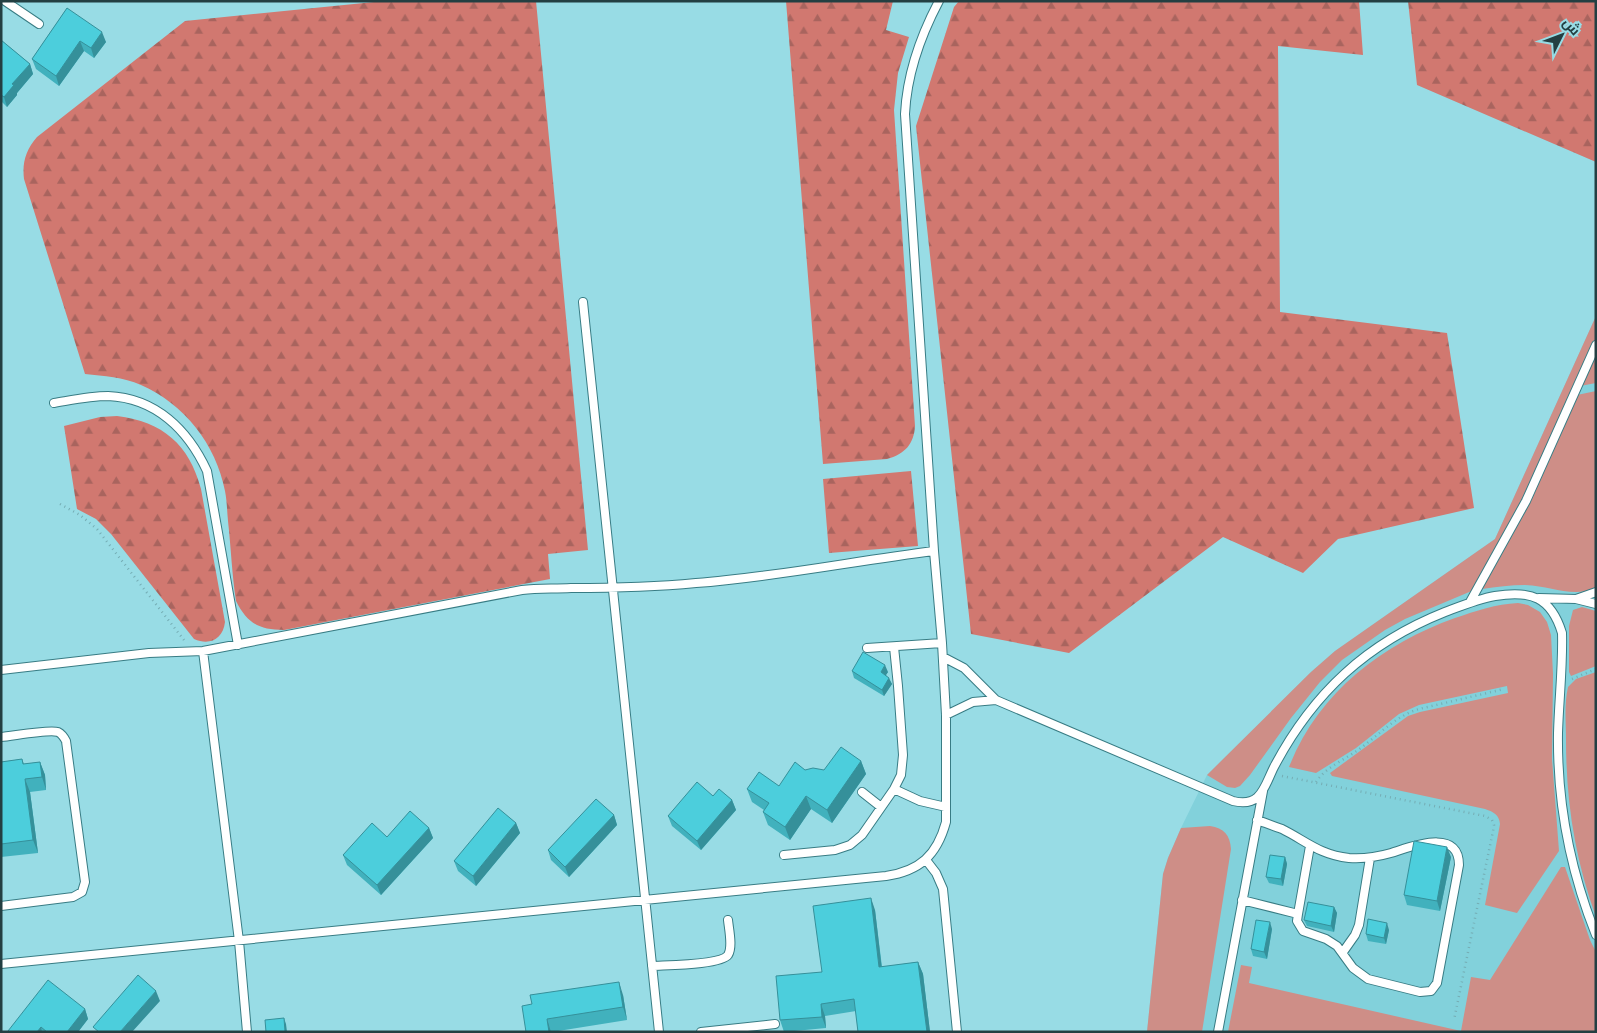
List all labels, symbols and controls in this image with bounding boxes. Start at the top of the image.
north arrow [1537,10,1587,60]
text: ش [1559,13,1585,39]

